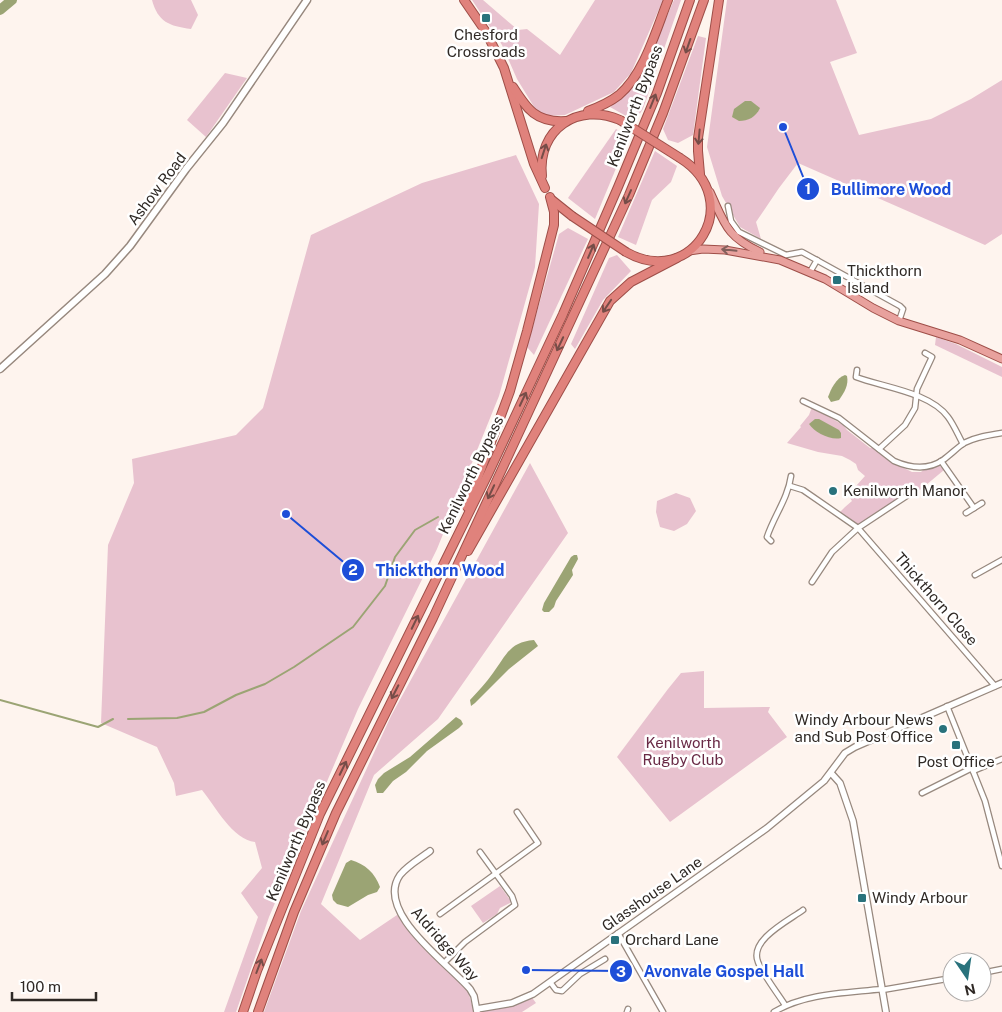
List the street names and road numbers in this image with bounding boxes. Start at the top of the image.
street label: Kenilworth Bypass [603,43,666,169]
street label: Ashow Road [124,149,189,228]
street label: Kenilworth Bypass [435,413,506,537]
street label: Thickthorn Close [891,549,981,649]
street label: Kenilworth Bypass [263,778,329,904]
street label: Glasshouse Lane [598,853,705,934]
street label: Aldridge Way [408,903,483,984]

